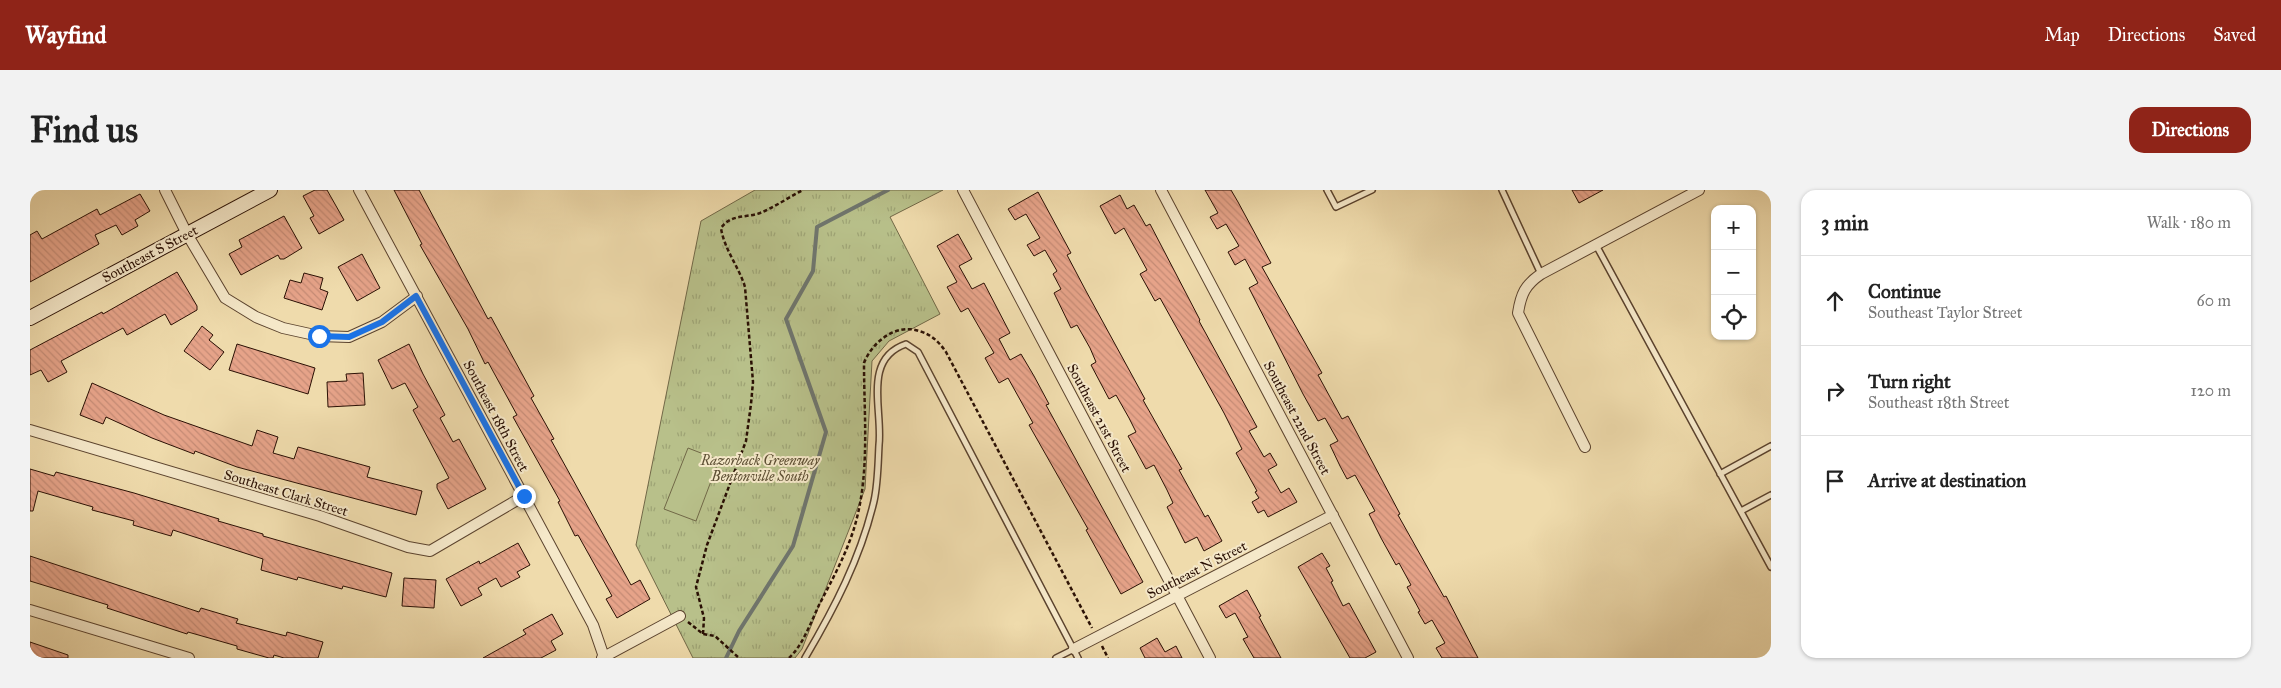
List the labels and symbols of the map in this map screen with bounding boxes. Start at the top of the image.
street label: Southeast S Street [99,222,201,286]
route start [308,325,331,348]
street label: Southeast 18th Street [459,357,533,475]
street label: Southeast 22nd Street [1260,358,1334,478]
street label: Southeast 21st Street [1063,361,1135,475]
park label: Razorback Greenway Bentonville South [700,452,820,485]
street label: Southeast Clark Street [222,466,350,520]
route end [513,485,536,508]
street label: Southeast N Street [1144,537,1250,603]

